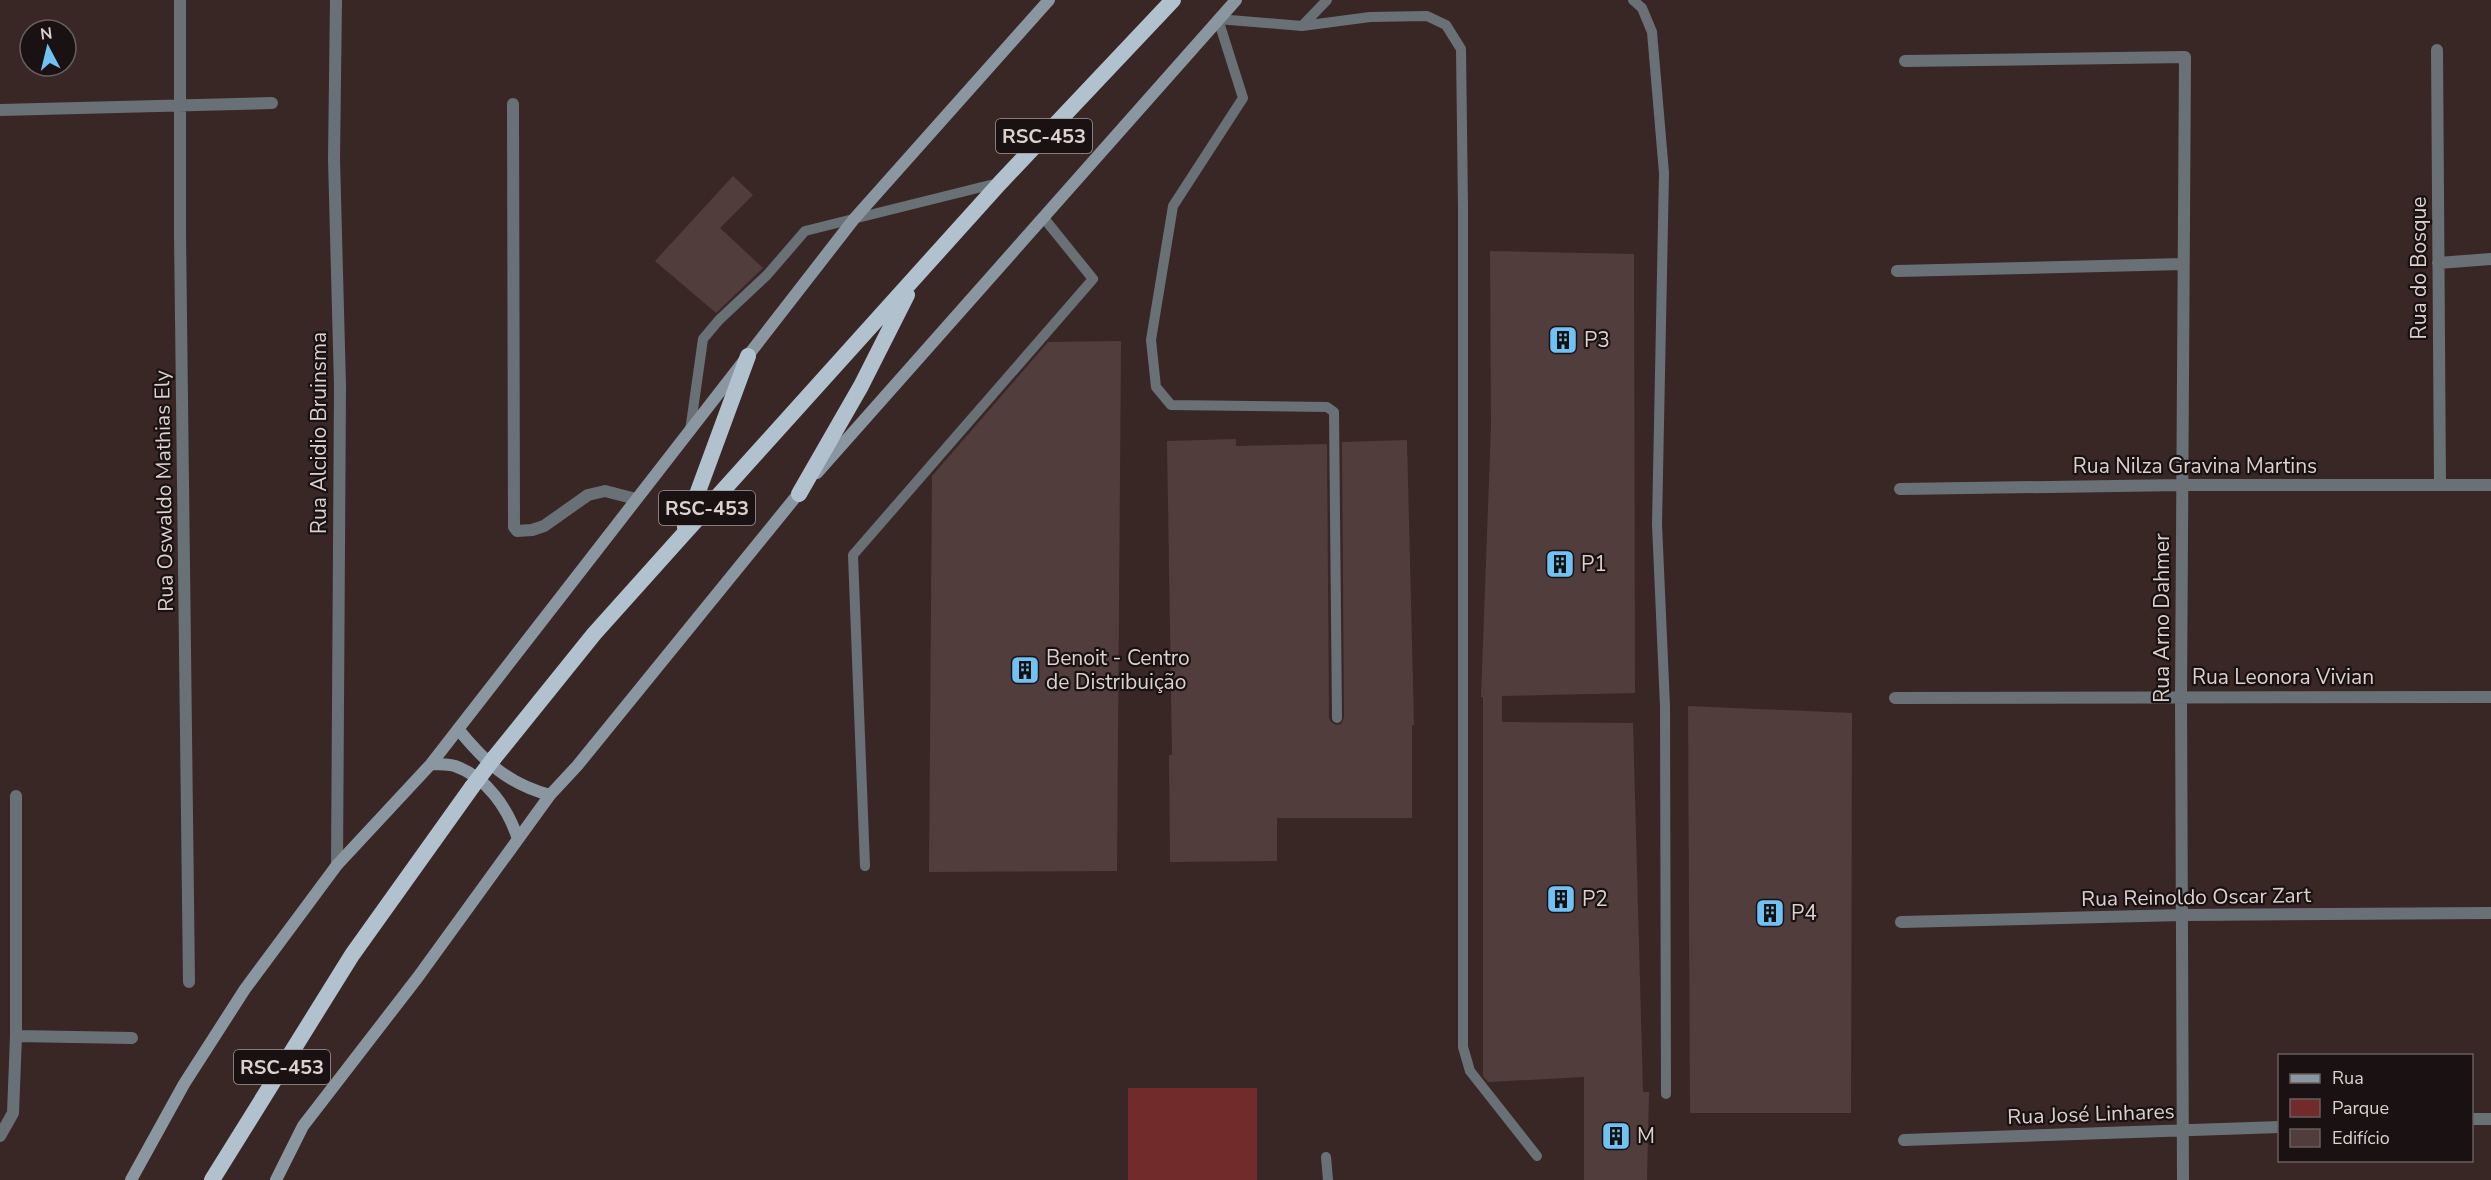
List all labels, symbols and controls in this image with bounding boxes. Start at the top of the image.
north arrow [18,18,78,78]
text: N [39,22,54,46]
road number: RSC-453 [996,119,1092,153]
street label: Rua do Bosque [2405,197,2433,339]
building icon: P3 [1547,324,1579,356]
place label: P3 [1584,326,1610,354]
street label: Rua Alcidio Bruinsma [305,332,333,534]
street label: Rua Oswaldo Mathias Ely [148,370,180,612]
street label: Rua Nilza Gravina Martins [2073,452,2317,480]
road number: RSC-453 [659,491,755,525]
street label: Rua Arno Dahmer [2148,533,2176,703]
building icon: P1 [1544,548,1576,580]
place label: P1 [1581,550,1607,578]
place label: Benoit - Centro de Distribuição [1046,644,1190,696]
building icon: Benoit - Centro de Distribuição [1009,654,1041,686]
street label: Rua Leonora Vivian [2192,663,2374,691]
street label: Rua Reinoldo Oscar Zart [2081,881,2312,913]
building icon: P2 [1545,883,1577,915]
place label: P2 [1582,885,1608,913]
building icon: P4 [1754,897,1786,929]
place label: P4 [1791,899,1817,927]
road number: RSC-453 [234,1050,330,1084]
legend [2278,1054,2473,1162]
text: Rua [2332,1066,2364,1090]
text: Parque [2332,1096,2389,1120]
street label: Rua José Linhares [2007,1097,2175,1131]
building icon: M [1600,1120,1632,1152]
place label: M [1637,1122,1655,1150]
text: Edifício [2332,1126,2390,1150]

